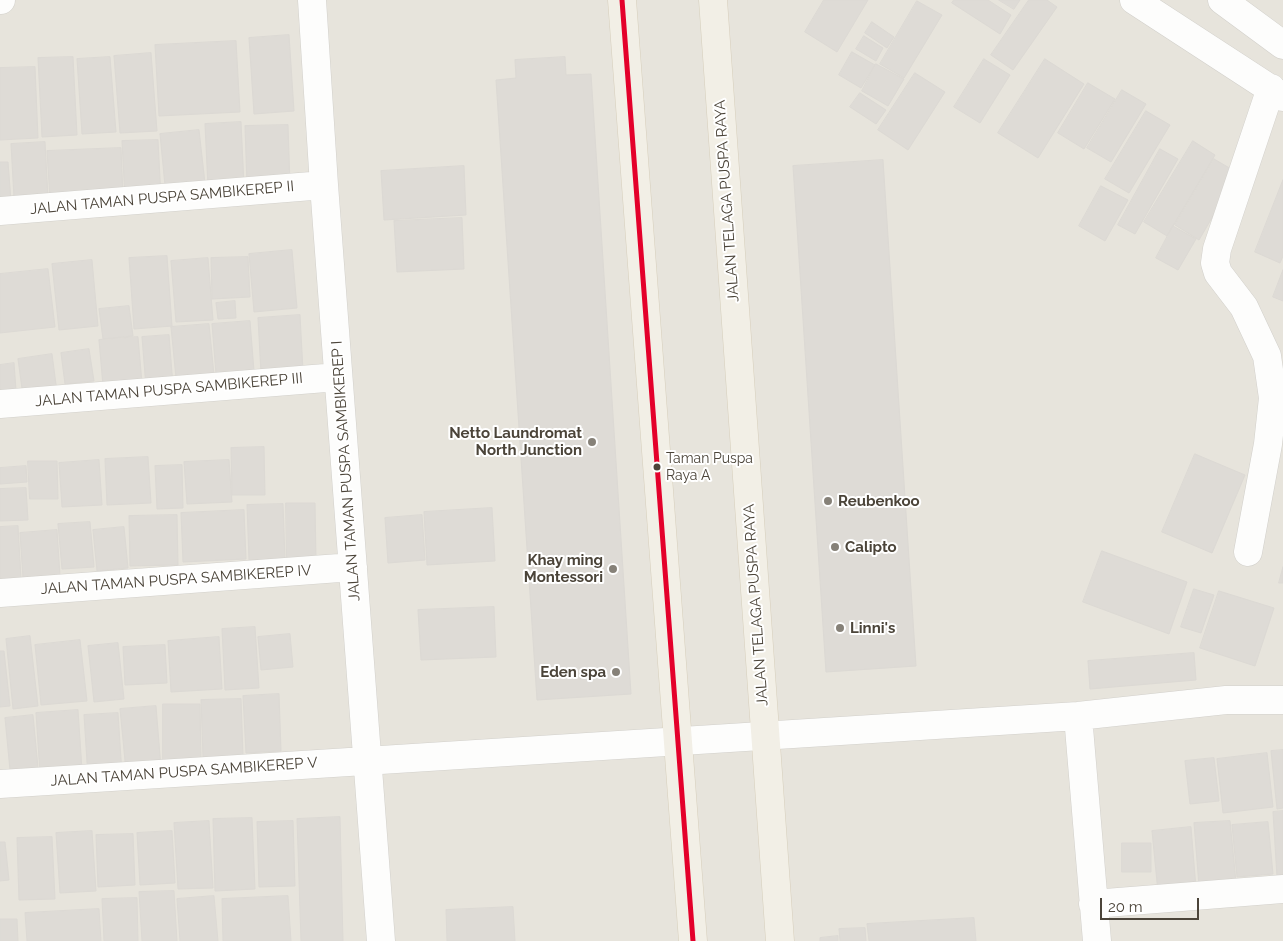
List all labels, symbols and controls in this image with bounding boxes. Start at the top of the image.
street label: JALAN TELAGA PUSPA RAYA [711,99,743,303]
street label: JALAN TAMAN PUSPA SAMBIKEREP II [29,177,295,219]
street label: JALAN TAMAN PUSPA SAMBIKEREP I [328,340,364,602]
street label: JALAN TAMAN PUSPA SAMBIKEREP III [34,369,304,411]
place label: Netto Laundromat North Junction [449,424,582,459]
marker: Netto Laundromat North Junction [586,436,598,448]
place label: Taman Puspa Raya A [666,451,753,484]
marker: Taman Puspa Raya A [652,462,662,472]
place label: Reubenkoo [838,492,920,510]
marker: Reubenkoo [822,495,834,507]
street label: JALAN TELAGA PUSPA RAYA [740,503,772,707]
place label: Calipto [845,538,897,556]
marker: Calipto [829,541,841,553]
place label: Khay ming Montessori [524,551,603,586]
street label: JALAN TAMAN PUSPA SAMBIKEREP IV [40,562,312,598]
marker: Khay ming Montessori [607,563,619,575]
place label: Linni's [850,619,895,637]
marker: Linni's [834,622,846,634]
place label: Eden spa [540,663,606,681]
marker: Eden spa [610,666,622,678]
street label: JALAN TAMAN PUSPA SAMBIKEREP V [50,754,318,790]
scale bar [1103,888,1202,920]
text: 20 m [1108,898,1143,916]

